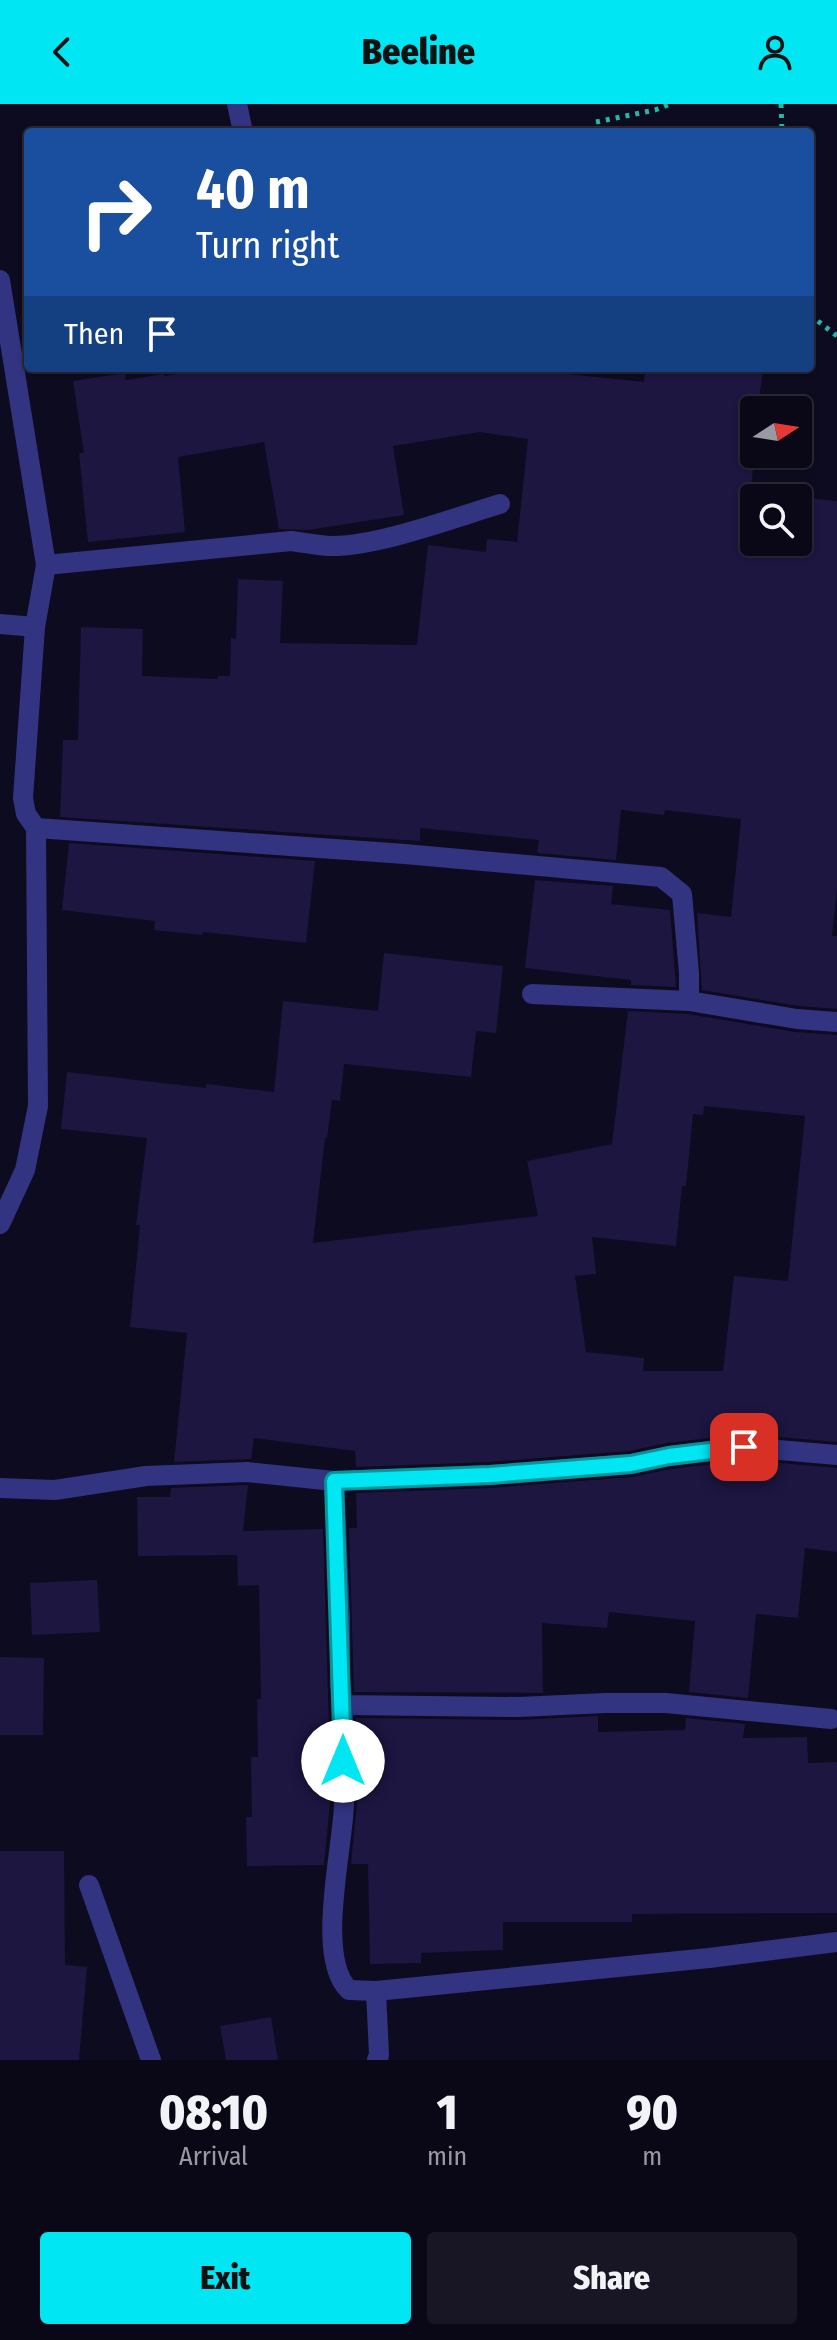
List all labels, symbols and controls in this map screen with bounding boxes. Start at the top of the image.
icon: back [40,30,84,74]
text: Beeline [362,30,475,74]
icon: person [753,30,797,74]
text: 40 m [196,156,310,223]
icon: right [64,160,168,264]
text: Turn right [196,224,339,268]
icon: arrive [140,312,184,356]
text: Then [64,316,124,352]
north arrow [740,396,812,468]
map controls [740,396,812,556]
button: search [740,484,812,556]
pin [710,1413,778,1481]
icon: arrive [722,1425,766,1469]
position arrow [301,1719,385,1803]
text: 08:10 [159,2084,268,2142]
text: 1 [437,2084,458,2142]
text: 90 [626,2084,678,2142]
text: Arrival [179,2141,248,2172]
text: min [427,2141,467,2172]
text: m [642,2141,662,2172]
button: Exit [40,2232,411,2324]
button: Share [427,2232,797,2324]

